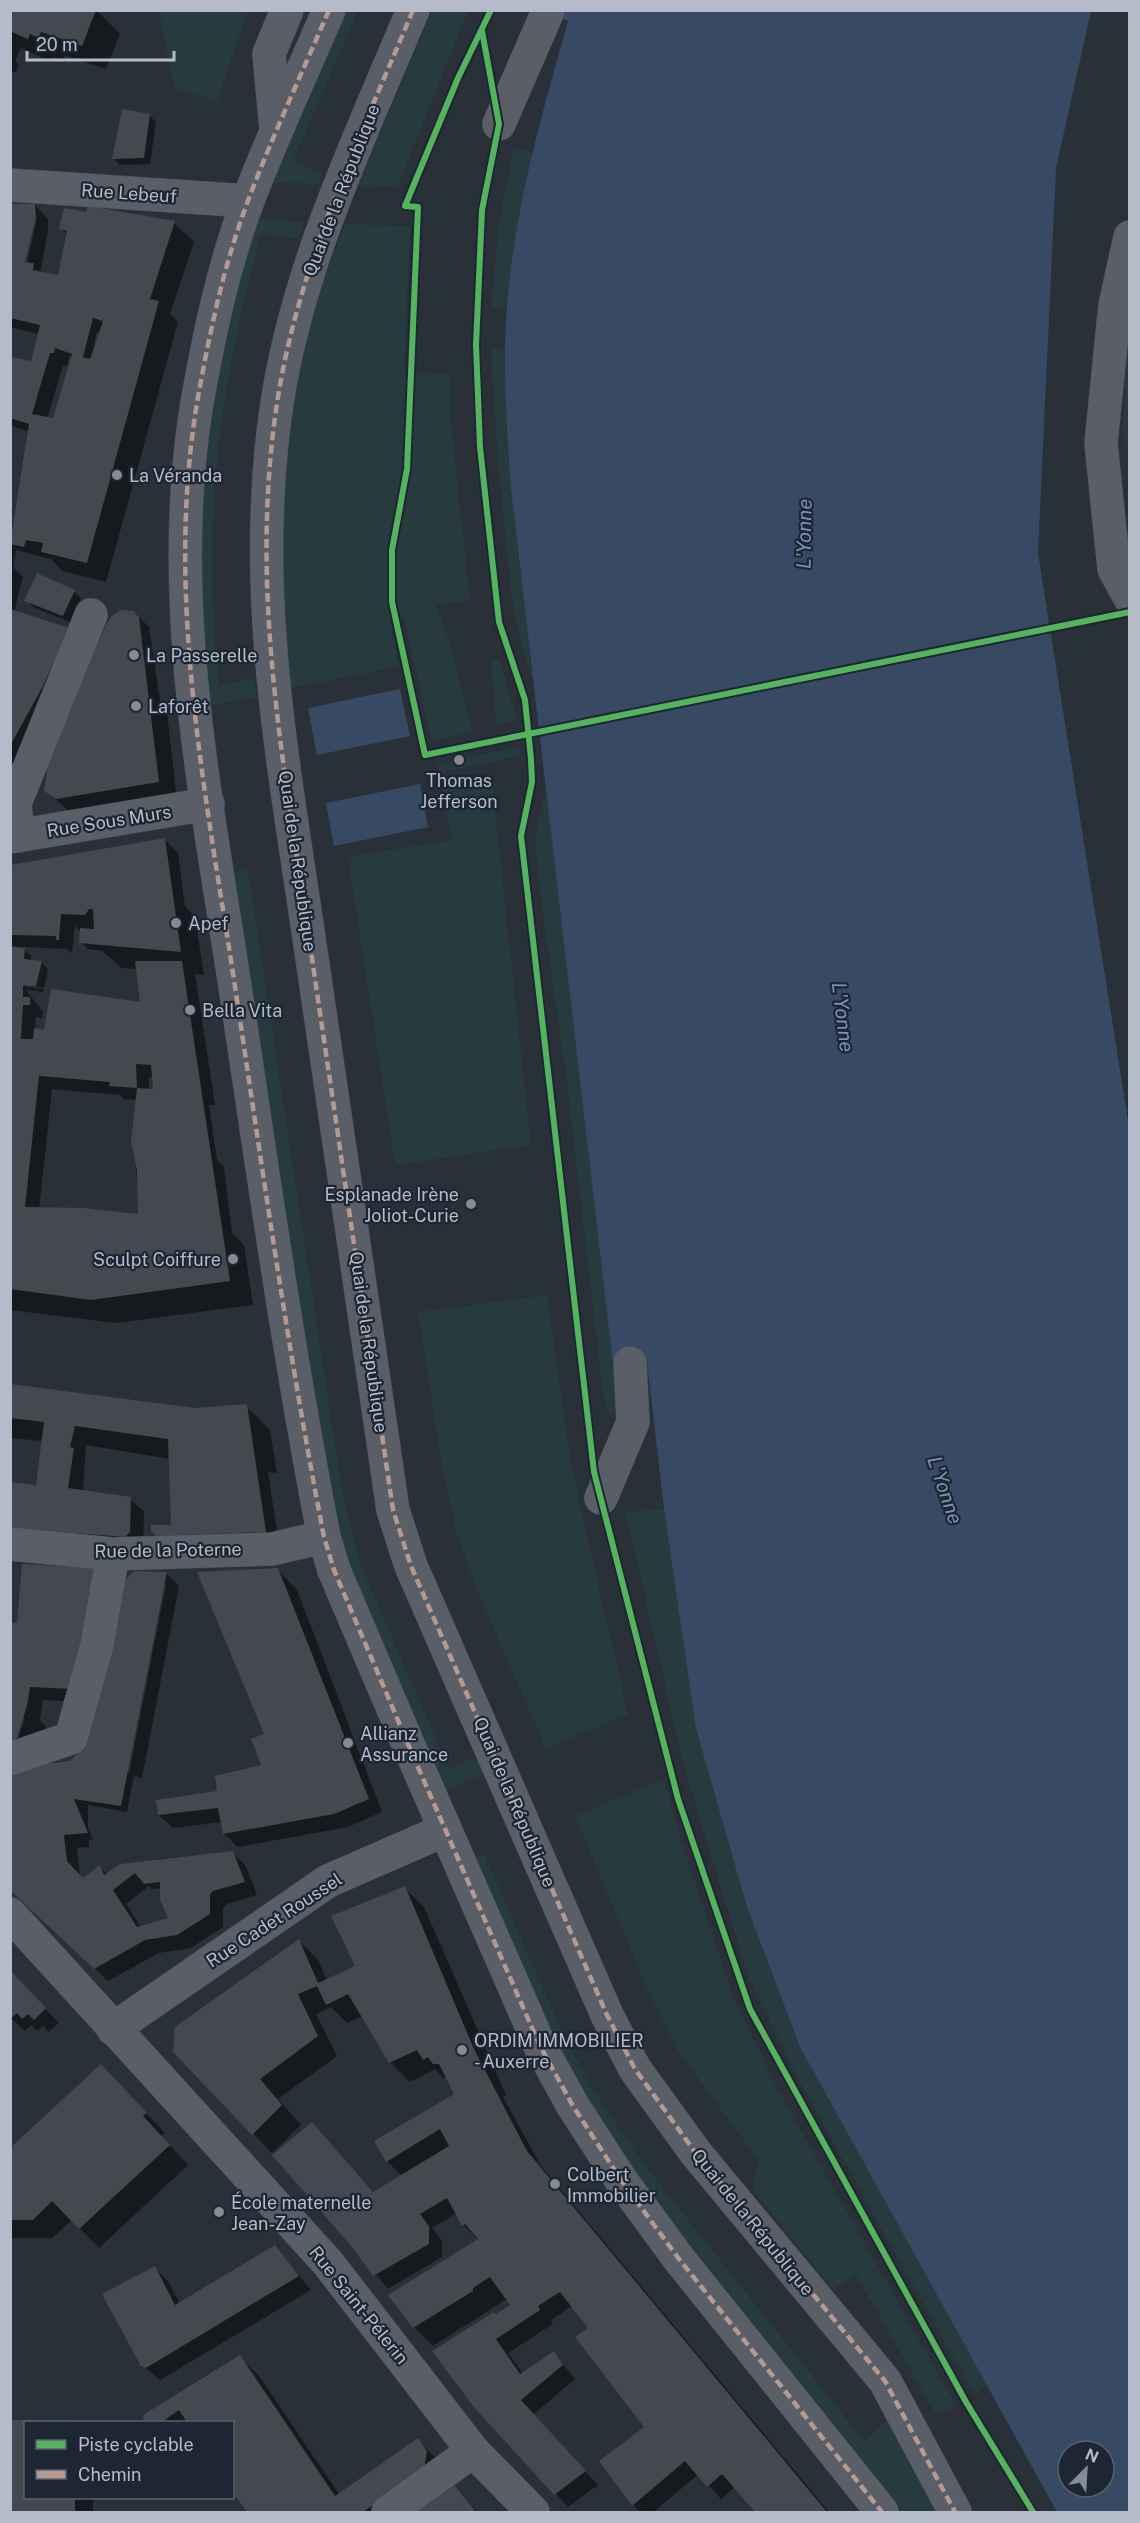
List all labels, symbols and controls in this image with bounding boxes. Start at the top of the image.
scale bar [27,24,174,62]
text: 20 m [36,34,78,55]
street label: Quai de la République [298,101,384,279]
street label: Rue Lebeuf [81,179,177,207]
place label: La Véranda [129,465,222,486]
marker: La Véranda [110,468,124,482]
water label: L'Yonne [791,498,817,569]
place label: La Passerelle [146,645,257,666]
marker: La Passerelle [127,648,141,662]
place label: Laforêt [148,696,209,717]
marker: Laforêt [129,699,143,713]
marker: Thomas Jefferson [452,753,466,767]
street label: Quai de la République [275,769,321,953]
place label: Thomas Jefferson [420,770,498,812]
street label: Rue Sous Murs [45,801,173,841]
place label: Apef [188,913,228,934]
marker: Apef [169,916,183,930]
water label: L'Yonne [827,981,859,1053]
place label: Bella Vita [202,1000,282,1021]
marker: Bella Vita [183,1003,197,1017]
place label: Esplanade Irène Joliot-Curie [325,1184,459,1226]
marker: Esplanade Irène Joliot-Curie [464,1197,478,1211]
place label: Sculpt Coiffure [93,1249,221,1270]
street label: Quai de la République [346,1250,392,1434]
marker: Sculpt Coiffure [226,1252,240,1266]
water label: L'Yonne [922,1453,968,1527]
street label: Rue de la Poterne [94,1538,242,1562]
street label: Quai de la République [470,1714,560,1890]
place label: Allianz Assurance [360,1723,448,1765]
marker: Allianz Assurance [341,1736,355,1750]
street label: Rue Cadet Roussel [202,1868,346,1972]
place label: ORDIM IMMOBILIER - Auxerre [474,2030,644,2072]
marker: ORDIM IMMOBILIER - Auxerre [455,2043,469,2057]
street label: Quai de la République [687,2144,819,2300]
place label: Colbert Immobilier [567,2164,656,2206]
marker: Colbert Immobilier [548,2177,562,2191]
place label: École maternelle Jean-Zay [231,2191,371,2234]
marker: École maternelle Jean-Zay [212,2205,226,2219]
street label: Rue Saint-Pélerin [305,2242,413,2368]
legend [24,2421,234,2499]
text: Piste cyclable [78,2434,194,2455]
north arrow [1056,2439,1116,2499]
text: N [1082,2445,1101,2467]
text: Chemin [78,2464,142,2485]

